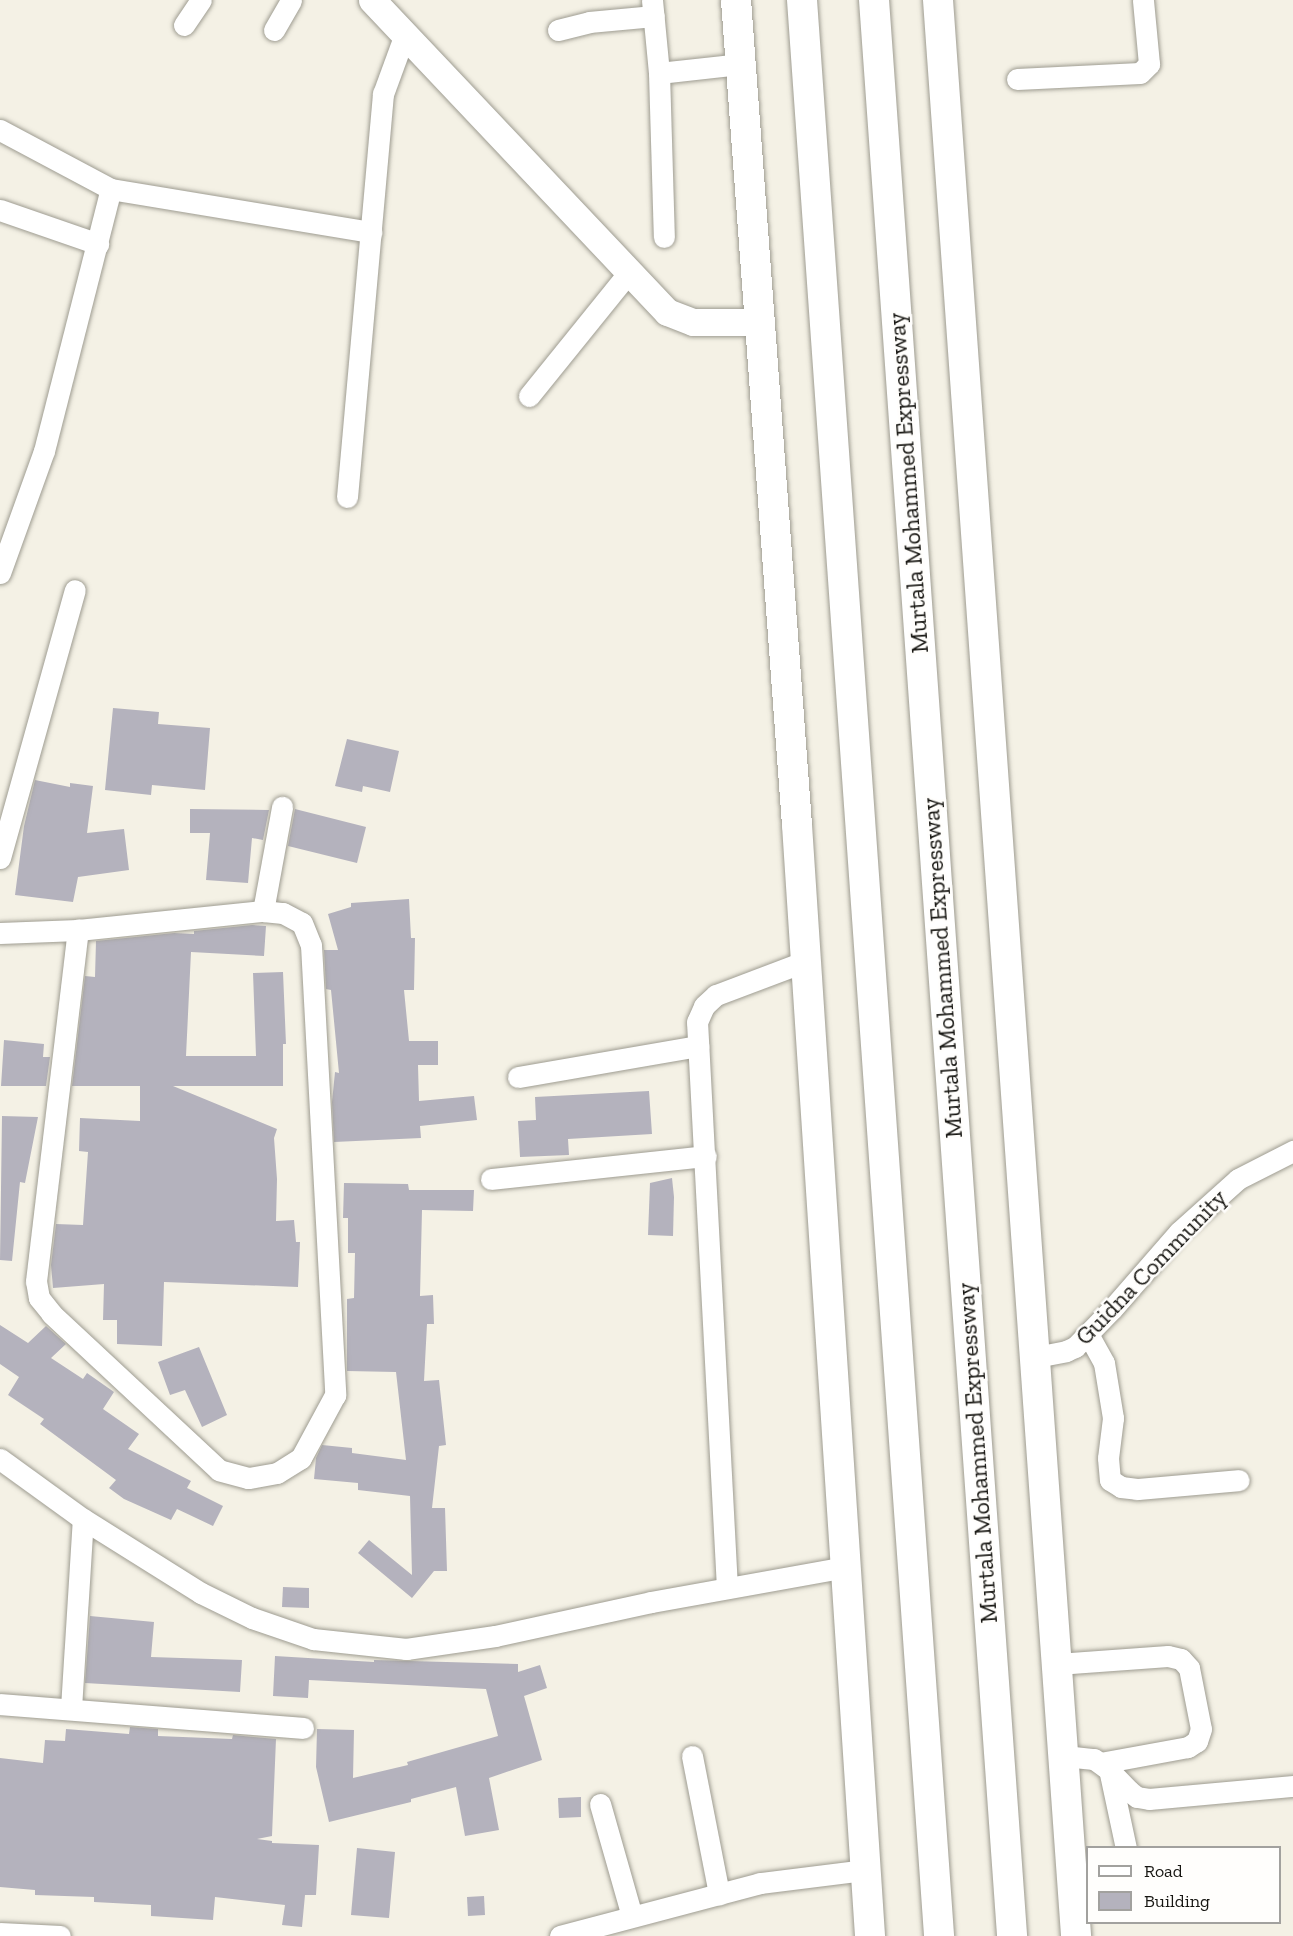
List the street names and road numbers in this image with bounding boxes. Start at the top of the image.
street label: Murtala Mohammed Expressway [882,312,934,654]
street label: Murtala Mohammed Expressway [916,797,968,1139]
street label: Guidna Community [1069,1183,1233,1351]
street label: Murtala Mohammed Expressway [951,1282,1003,1624]

